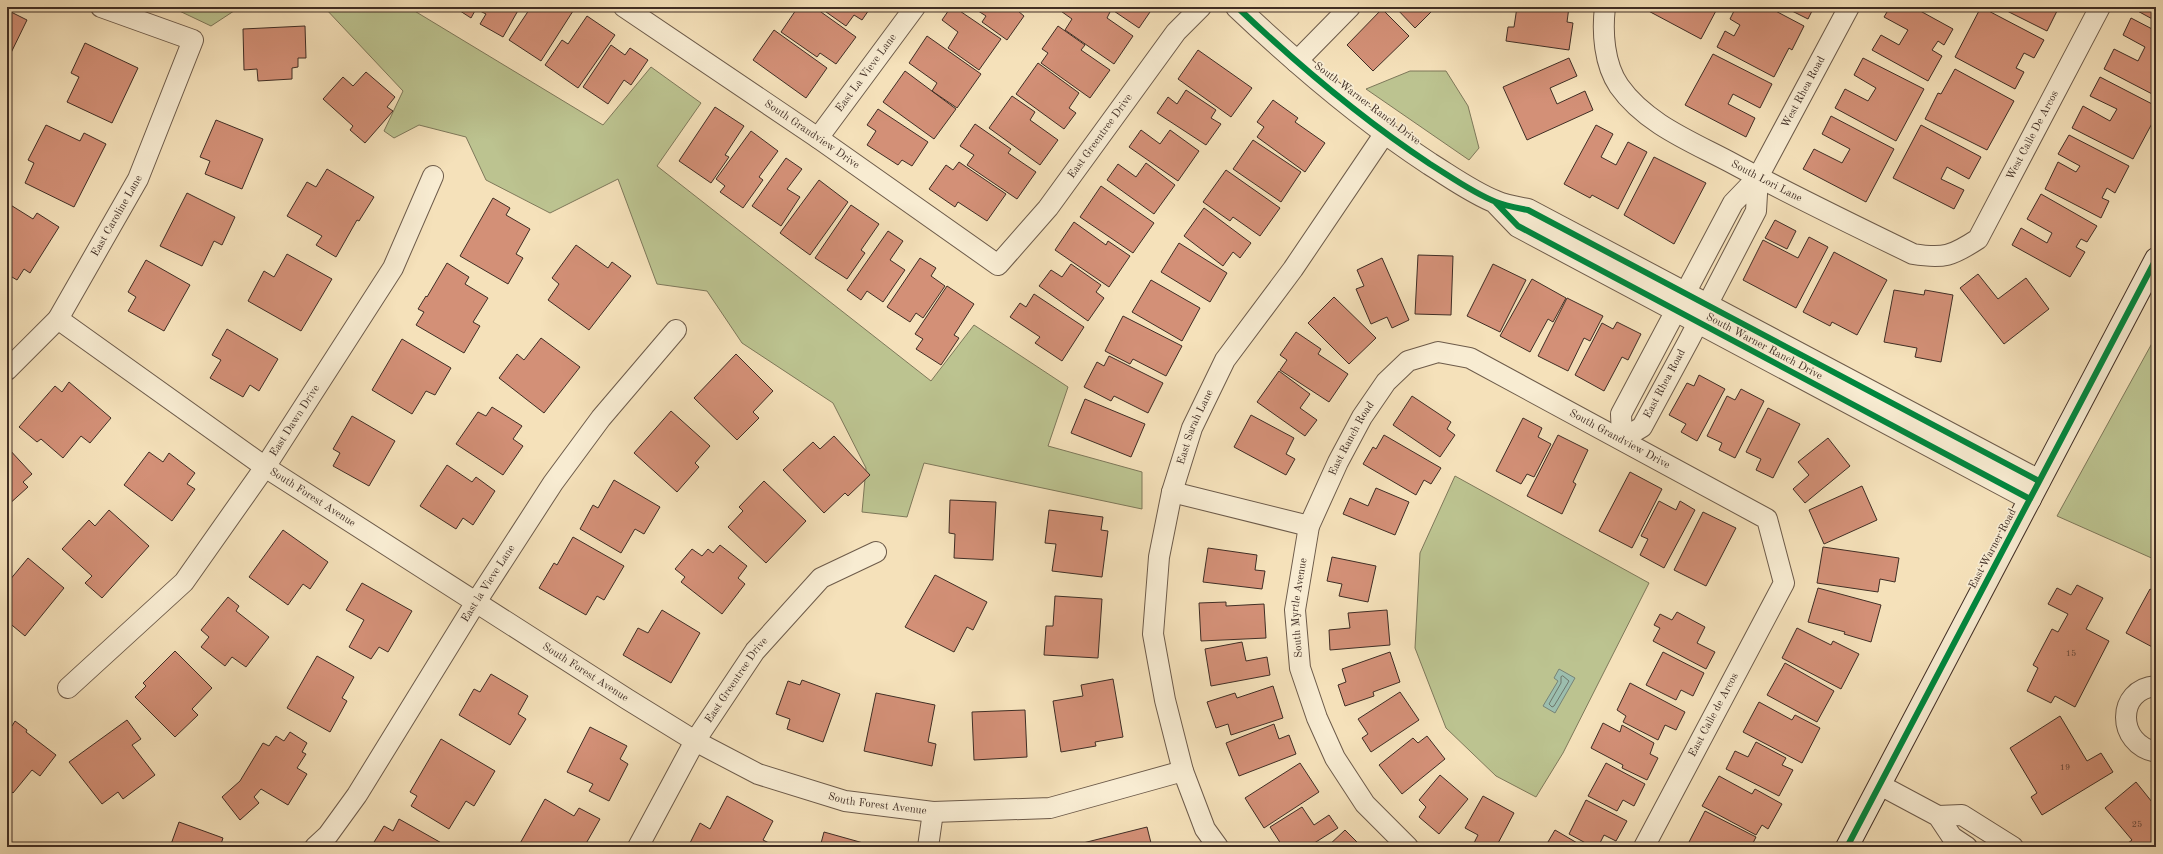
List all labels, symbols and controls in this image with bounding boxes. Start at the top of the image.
street label: East La Vieve Lane [834,32,899,114]
street label: West Rhea Road [1780,54,1827,130]
street label: South Warner Ranch Drive [1312,60,1422,148]
street label: West Calle De Arcos [2005,89,2061,182]
street label: East Greentree Drive [1066,92,1134,180]
street label: South Grandview Drive [762,98,861,171]
street label: South Lori Lane [1729,158,1804,204]
street label: East Caroline Lane [90,174,144,258]
street label: South Warner Ranch Drive [1704,312,1824,382]
street label: East Rhea Road [1642,347,1688,420]
street label: East Dawn Drive [268,383,322,458]
street label: East Sarah Lane [1175,388,1215,466]
street label: East Ranch Road [1327,400,1376,477]
street label: South Grandview Drive [1567,407,1672,471]
street label: South Forest Avenue [268,466,357,529]
street label: East Warner Road [1967,507,2019,591]
street label: East la Vieve Lane [459,543,517,624]
street label: South Myrtle Avenue [1289,557,1309,658]
street label: East Greentree Drive [703,635,770,725]
street label: South Forest Avenue [541,641,630,704]
house number: 15 [2066,649,2076,658]
street label: East Calle de Arcos [1687,671,1741,759]
house number: 19 [2060,763,2070,772]
street label: South Forest Avenue [827,791,927,817]
house number: 25 [2132,820,2142,829]

